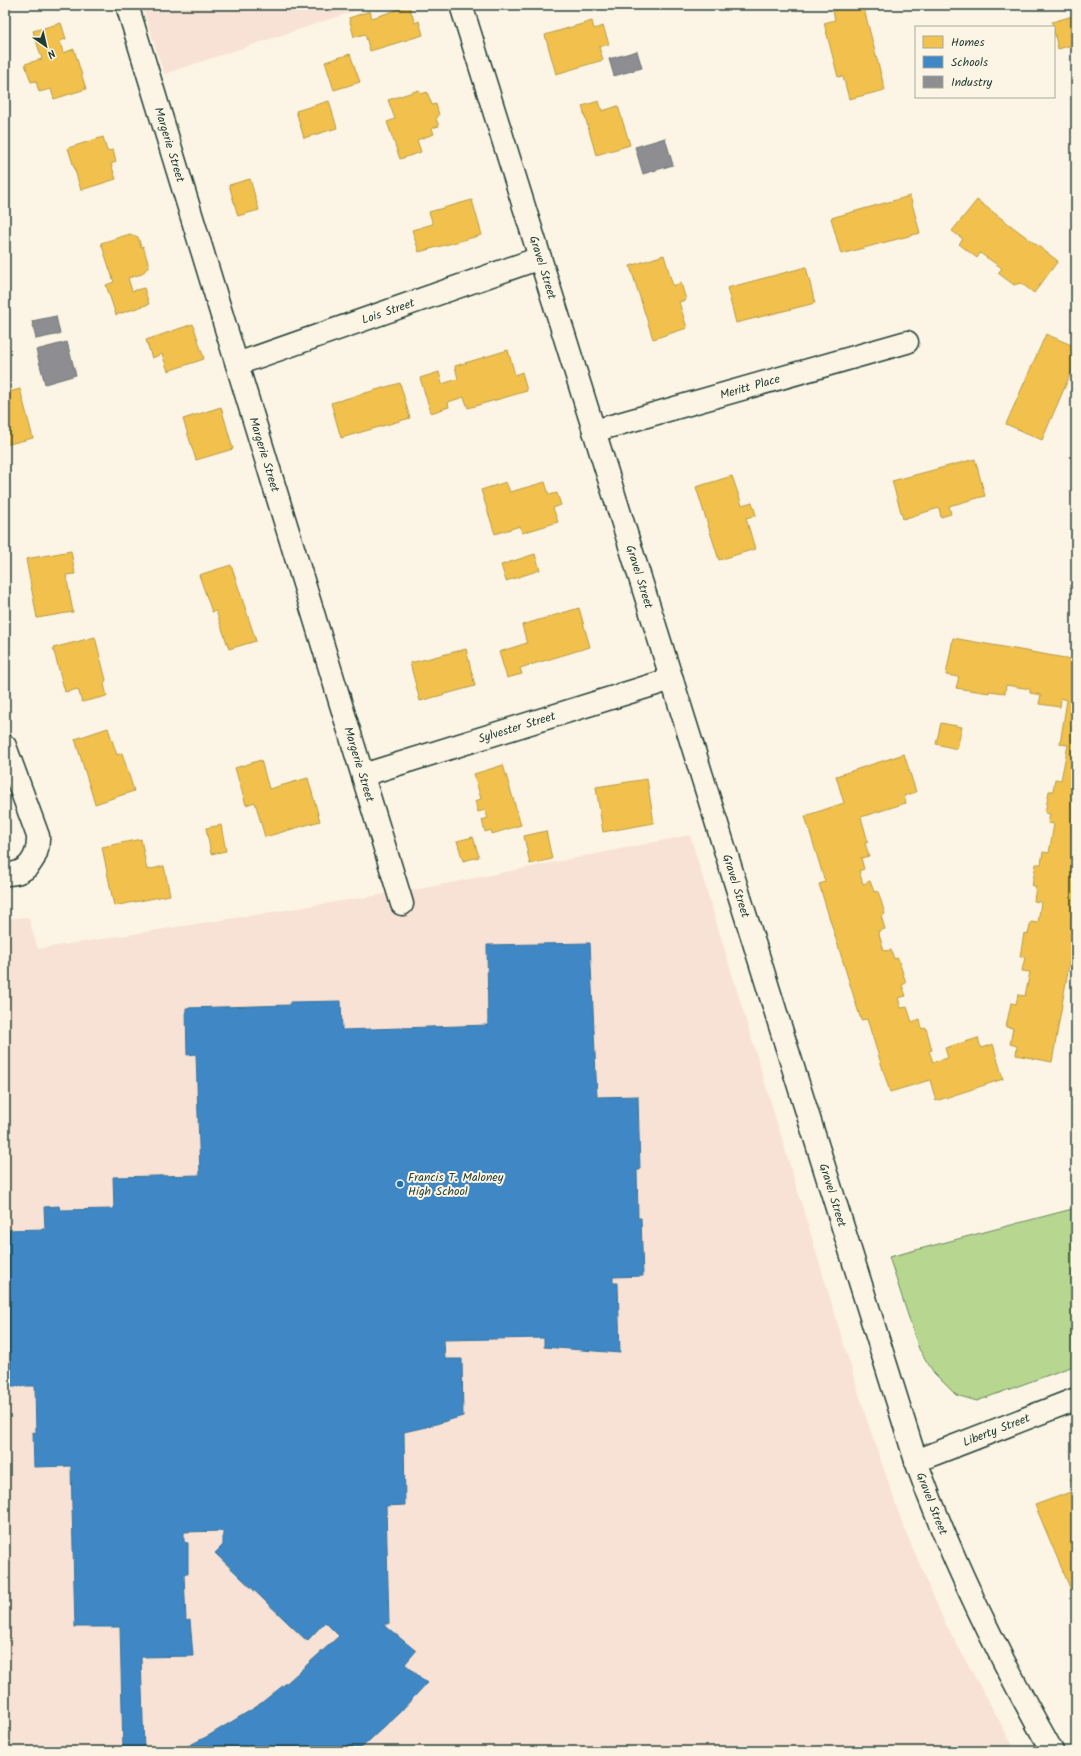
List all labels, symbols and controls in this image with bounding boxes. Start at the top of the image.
north arrow [26,26,66,66]
legend [915,26,1055,98]
text: Homes [951,33,985,52]
text: N [43,44,59,63]
text: Schools [951,53,988,72]
text: Industry [951,73,993,92]
street label: Margerie Street [149,105,190,185]
street label: Gravel Street [524,233,562,302]
street label: Lois Street [359,293,418,329]
street label: Meritt Place [718,369,783,404]
street label: Margerie Street [244,414,285,495]
street label: Gravel Street [621,543,659,611]
street label: Sylvester Street [476,706,558,748]
street label: Margerie Street [339,724,380,805]
street label: Gravel Street [717,852,755,921]
street label: Gravel Street [814,1161,852,1230]
place label: Francis T. Maloney High School [408,1168,504,1201]
marker: Francis T. Maloney High School [395,1179,405,1189]
street label: Liberty Street [960,1408,1033,1452]
street label: Gravel Street [911,1470,953,1538]

